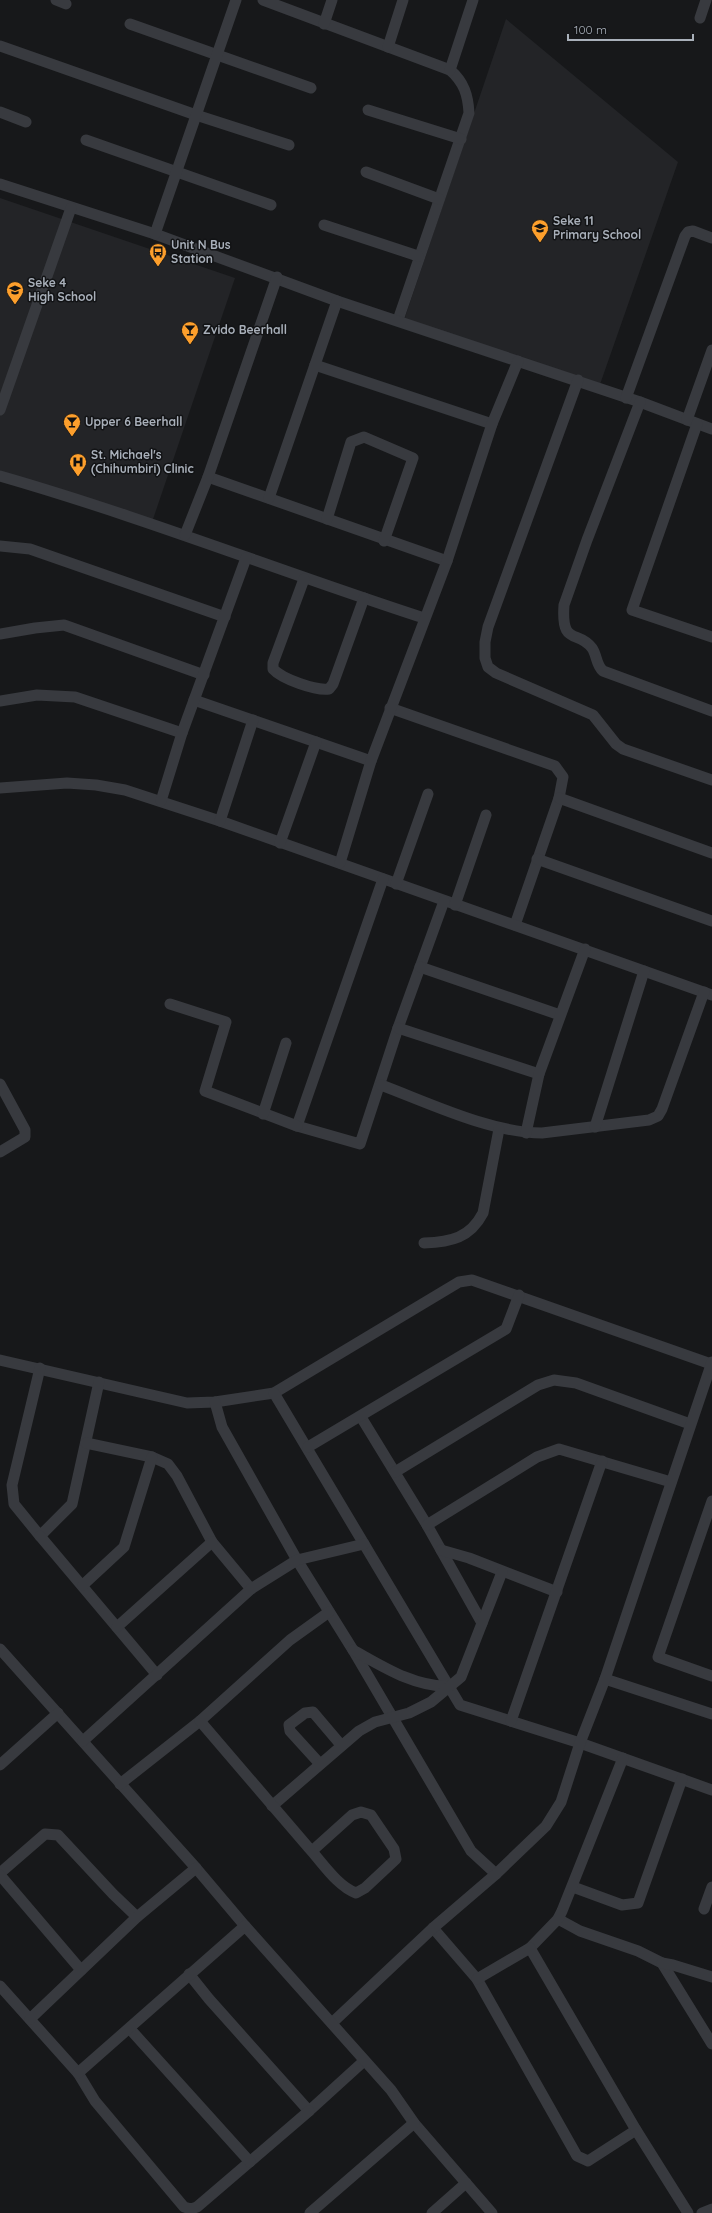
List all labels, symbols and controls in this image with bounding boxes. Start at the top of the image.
scale bar [568,16,693,42]
text: 100 m [574,22,607,37]
place label: Seke 11 Primary School [553,213,641,242]
school or university icon: Seke 11 Primary School [530,218,550,243]
place label: Unit N Bus Station [171,237,231,266]
bus stop icon: Unit N Bus Station [148,242,168,267]
place label: Seke 4 High School [28,275,96,304]
school or university icon: Seke 4 High School [5,280,25,305]
bar icon: Zvido Beerhall [180,320,200,345]
place label: Zvido Beerhall [203,322,287,337]
bar icon: Upper 6 Beerhall [62,412,82,437]
place label: Upper 6 Beerhall [85,414,182,429]
place label: St. Michael's (Chihumbiri) Clinic [91,447,194,476]
hospital icon: St. Michael's (Chihumbiri) Clinic [68,452,88,477]

